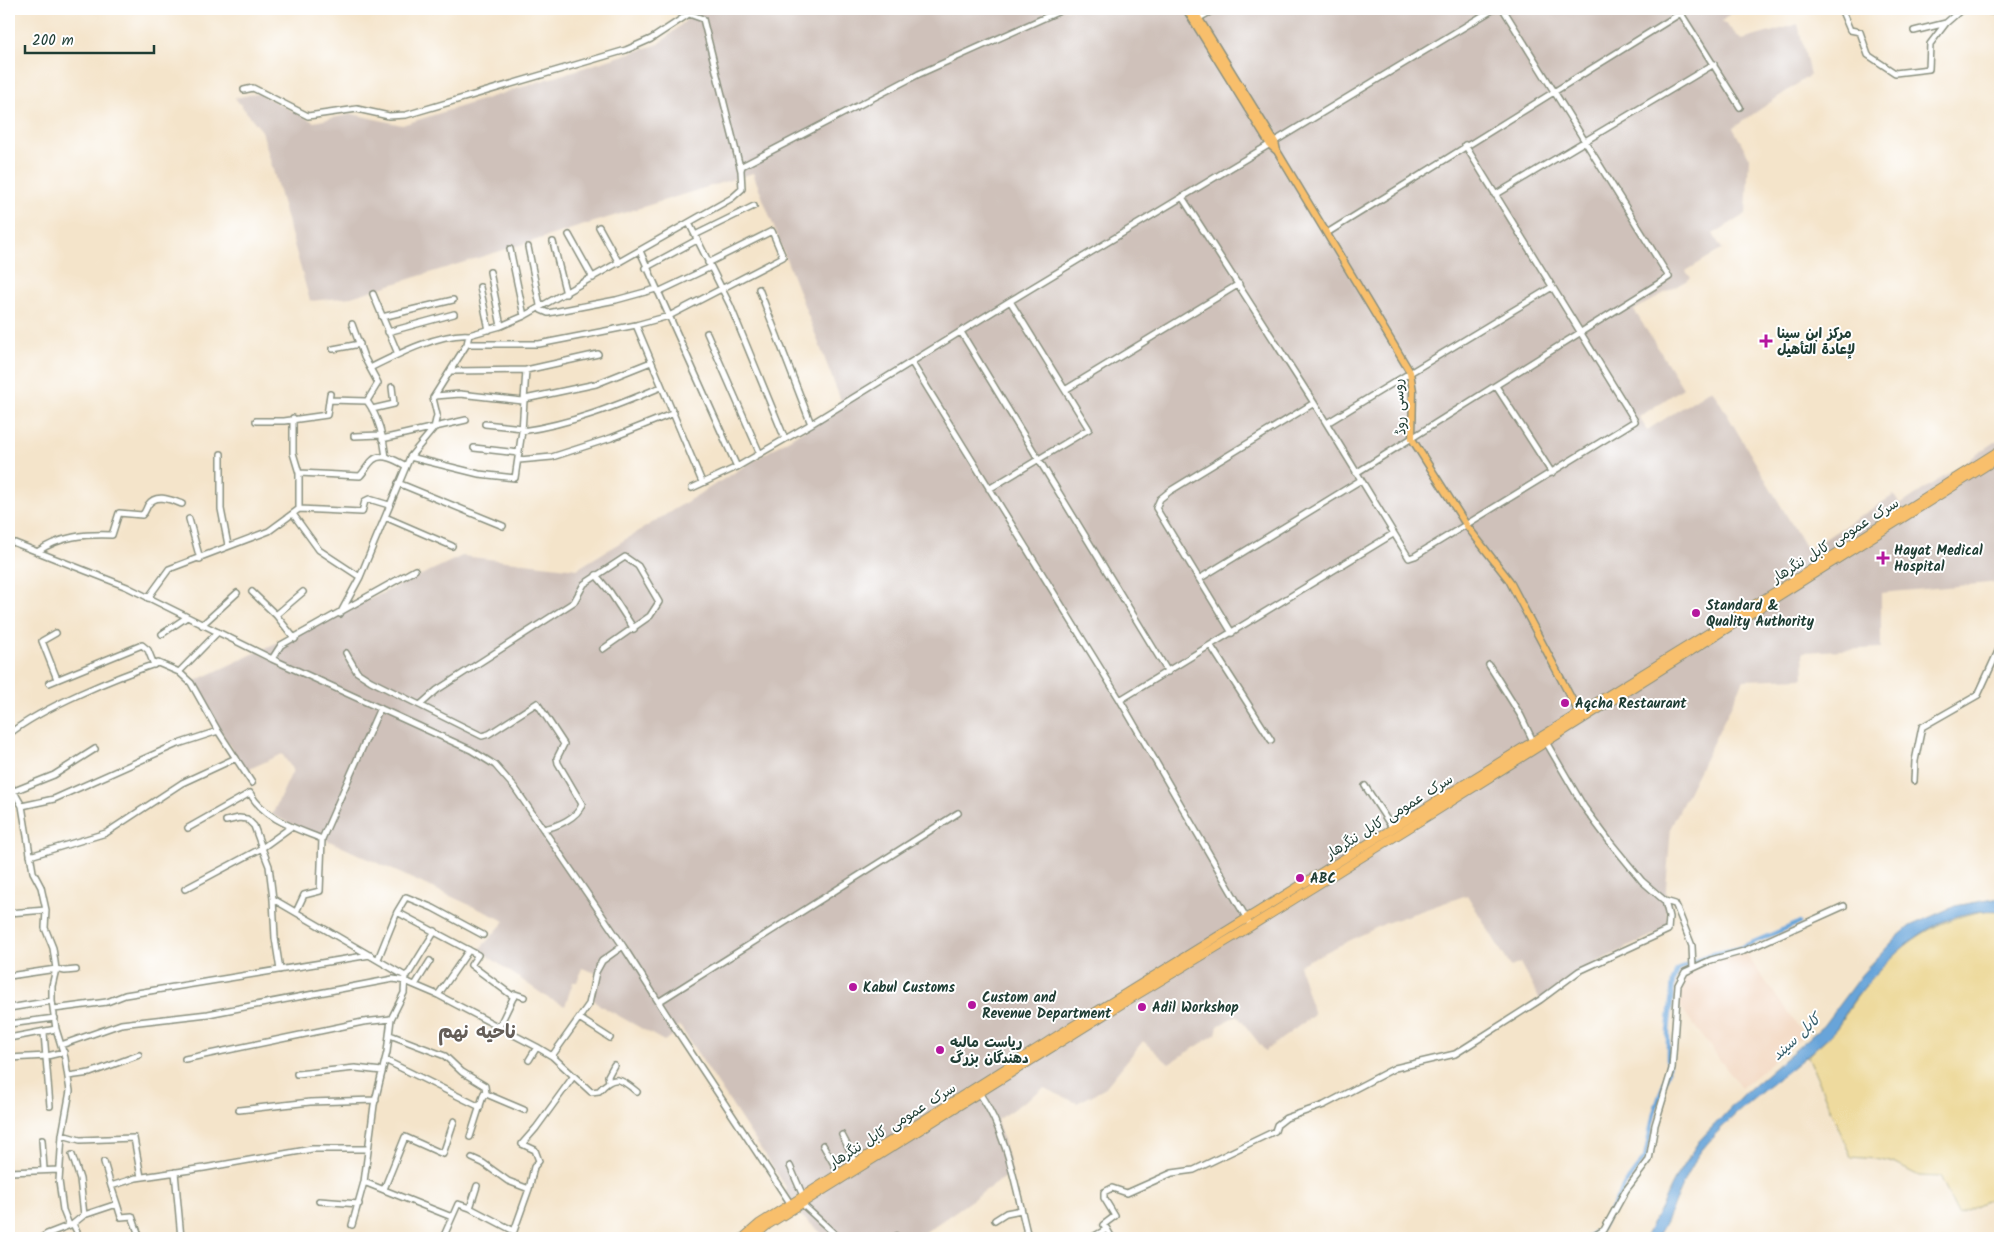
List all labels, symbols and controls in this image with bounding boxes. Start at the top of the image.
scale bar [25,22,154,54]
text: 200 m [32,29,74,53]
place label: مركز ابن سينا لإعادة التأهيل [1777,323,1855,361]
marker: مركز ابن سينا لإعادة التأهيل [1759,334,1773,348]
street label: روسی روڈ [1388,378,1412,436]
street label: سرک عمومی کابل ننگرهار [1767,493,1904,590]
place label: Hayat Medical Hospital [1894,540,1983,578]
marker: Hayat Medical Hospital [1876,551,1890,565]
place label: Standard & Quality Authority [1706,595,1815,633]
marker: Standard & Quality Authority [1690,607,1702,619]
place label: Aqcha Restaurant [1575,693,1687,715]
marker: Aqcha Restaurant [1559,697,1571,709]
street label: سرک عمومی کابل ننگرهار [1321,769,1458,866]
place label: ABC [1310,868,1336,890]
marker: ABC [1294,872,1306,884]
place label: Kabul Customs [863,977,956,999]
marker: Kabul Customs [847,981,859,993]
place label: Custom and Revenue Department [982,987,1112,1025]
place label: Adil Workshop [1152,997,1239,1019]
marker: Custom and Revenue Department [966,999,978,1011]
marker: Adil Workshop [1136,1001,1148,1013]
water label: کابل سيند [1767,1007,1829,1067]
district label: ناحیه نهم [438,1018,516,1048]
place label: ریاست مالیه دهندگان بزرگ [950,1032,1029,1070]
marker: ریاست مالیه دهندگان بزرگ [934,1044,946,1056]
street label: سرک عمومی کابل ننگرهار [824,1078,961,1175]

